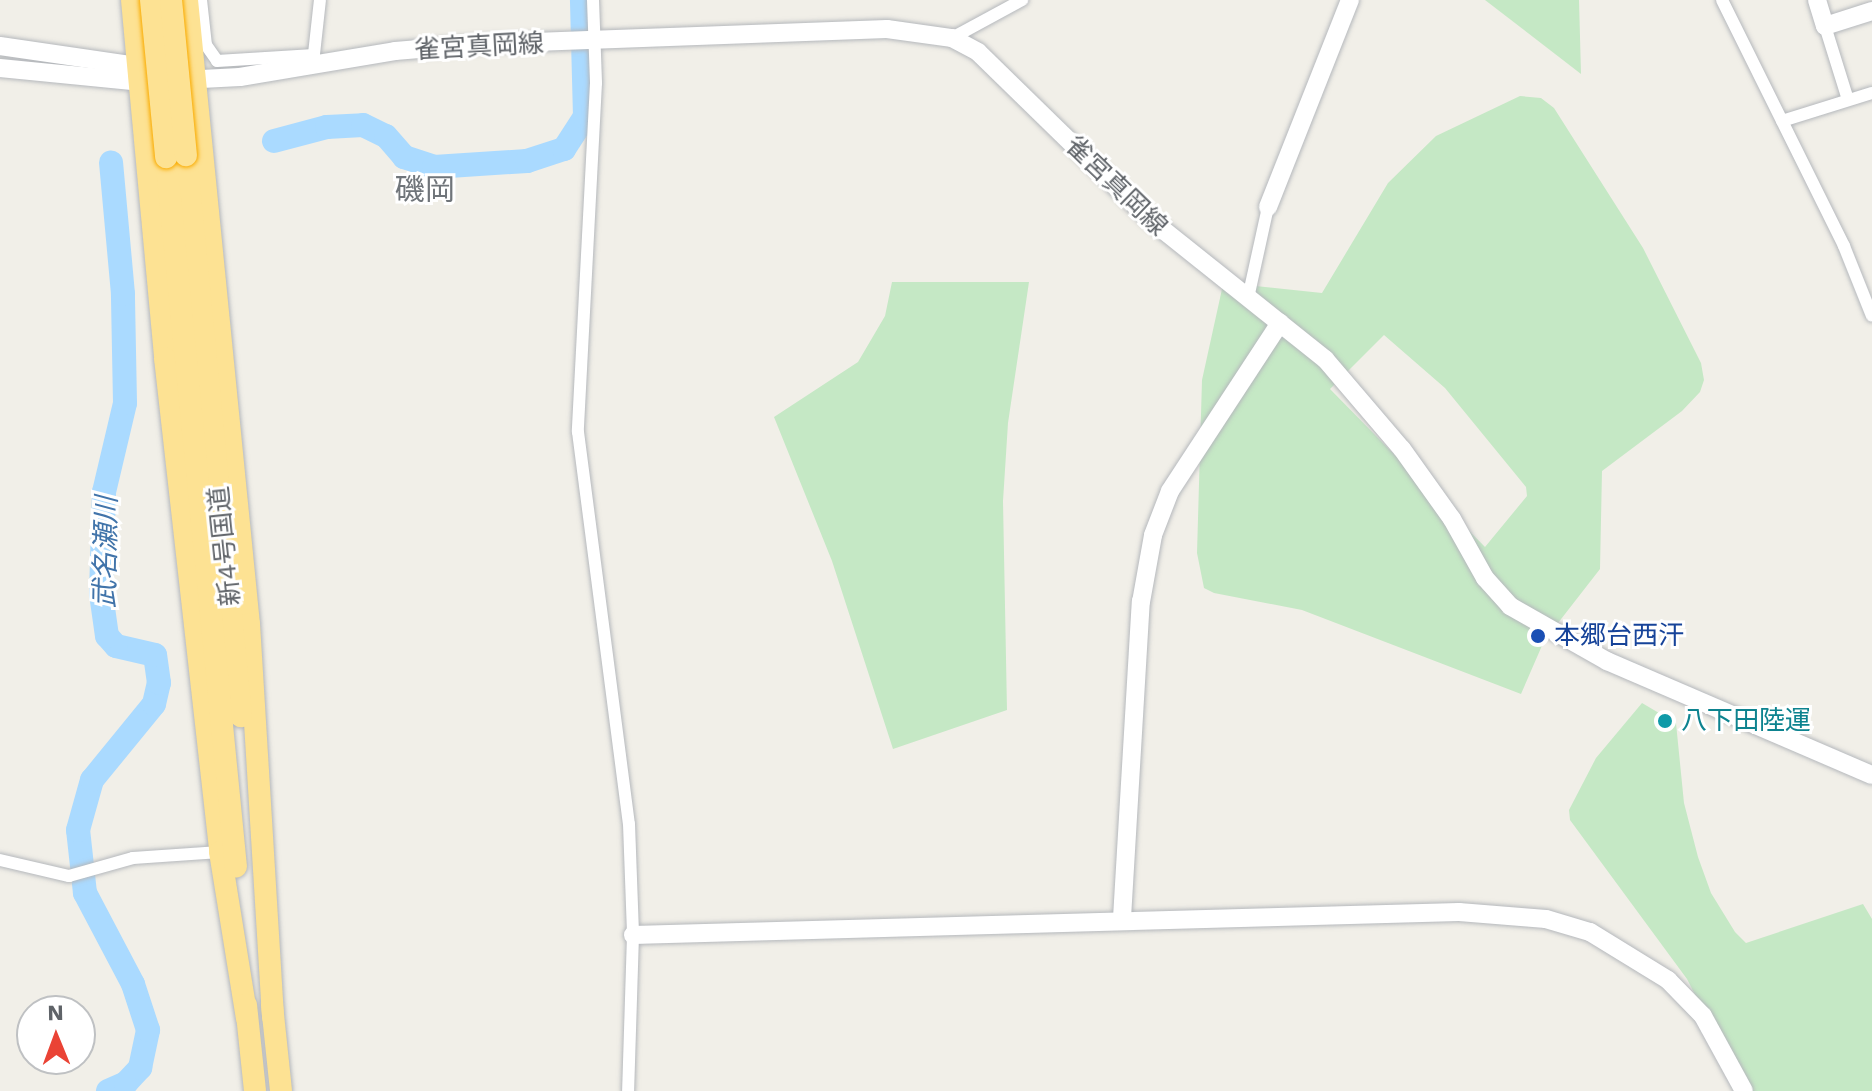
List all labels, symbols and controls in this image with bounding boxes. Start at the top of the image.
street label: 雀宮真岡線 [413,28,545,66]
street label: 雀宮真岡線 [1058,130,1174,242]
district label: 磯岡 [395,172,455,208]
street label: 新4号国道 [203,485,247,607]
water label: 武名瀬川 [88,496,124,608]
place label: 本郷台西汗 [1554,620,1684,652]
marker: 本郷台西汗 [1529,627,1547,645]
place label: 八下田陸運 [1681,705,1811,737]
marker: 八下田陸運 [1656,712,1674,730]
north arrow [16,995,96,1075]
text: N [47,1000,64,1025]

